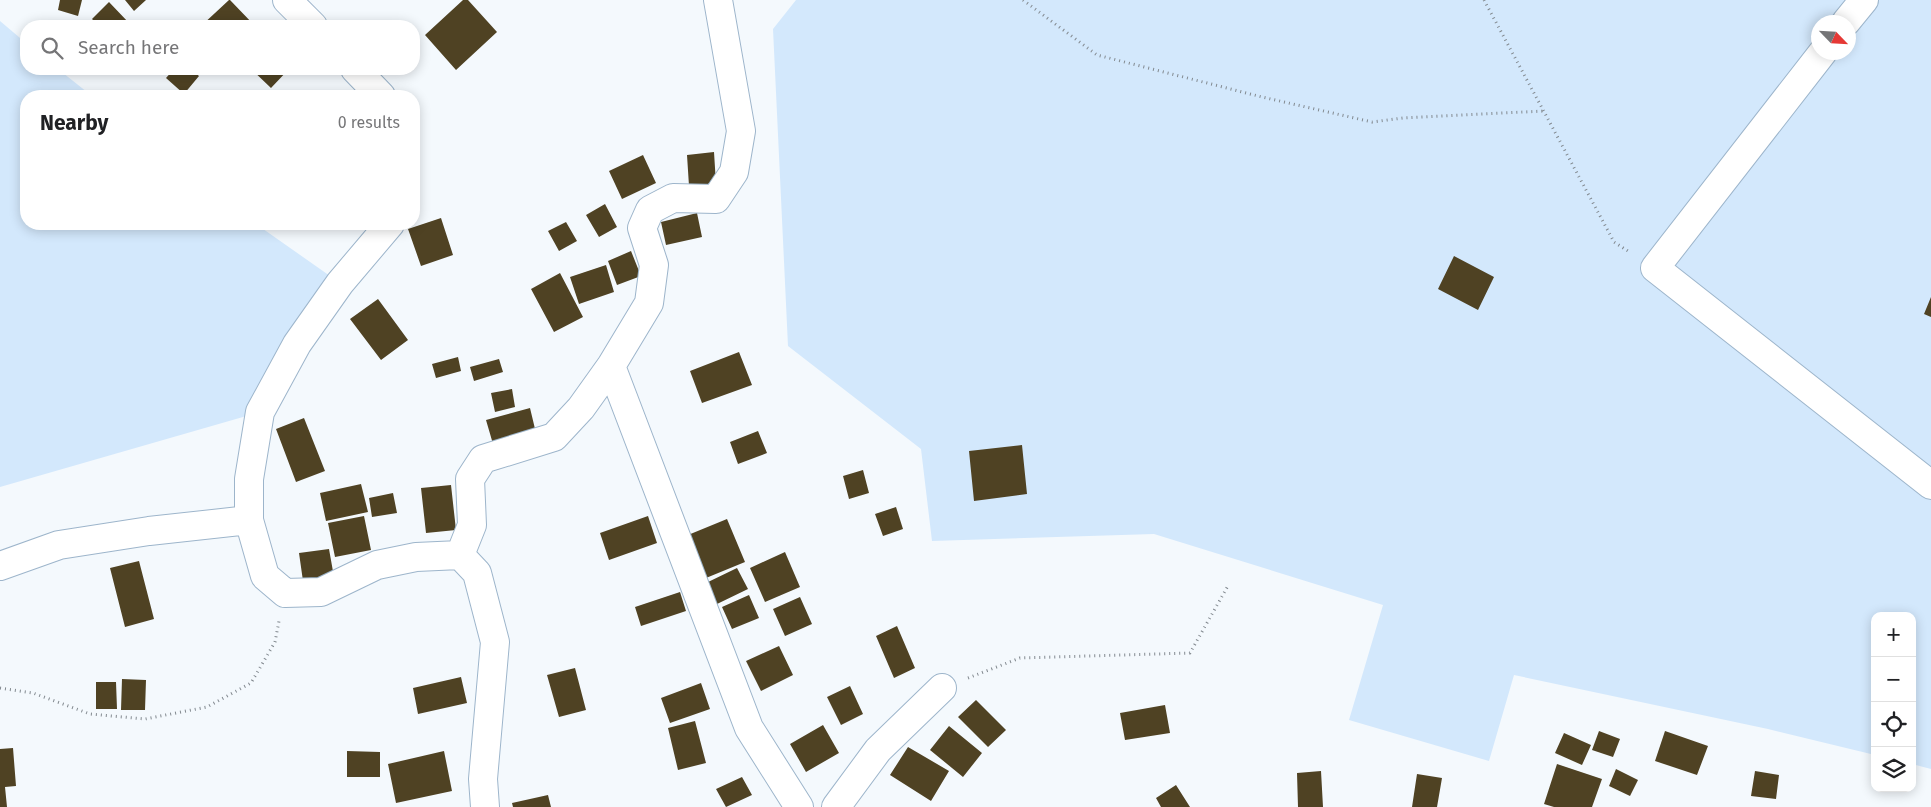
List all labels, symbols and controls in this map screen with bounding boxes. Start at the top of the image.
north arrow [1811,15,1856,60]
search box [20,20,420,75]
icon: search [38,34,66,62]
text: Search here [78,36,179,59]
text: Nearby [40,110,108,136]
text: 0 results [338,113,400,132]
map controls [1871,612,1916,792]
button: + [1871,612,1916,657]
button: − [1871,657,1916,702]
button: locate [1871,702,1916,747]
button: layers [1871,747,1916,792]

